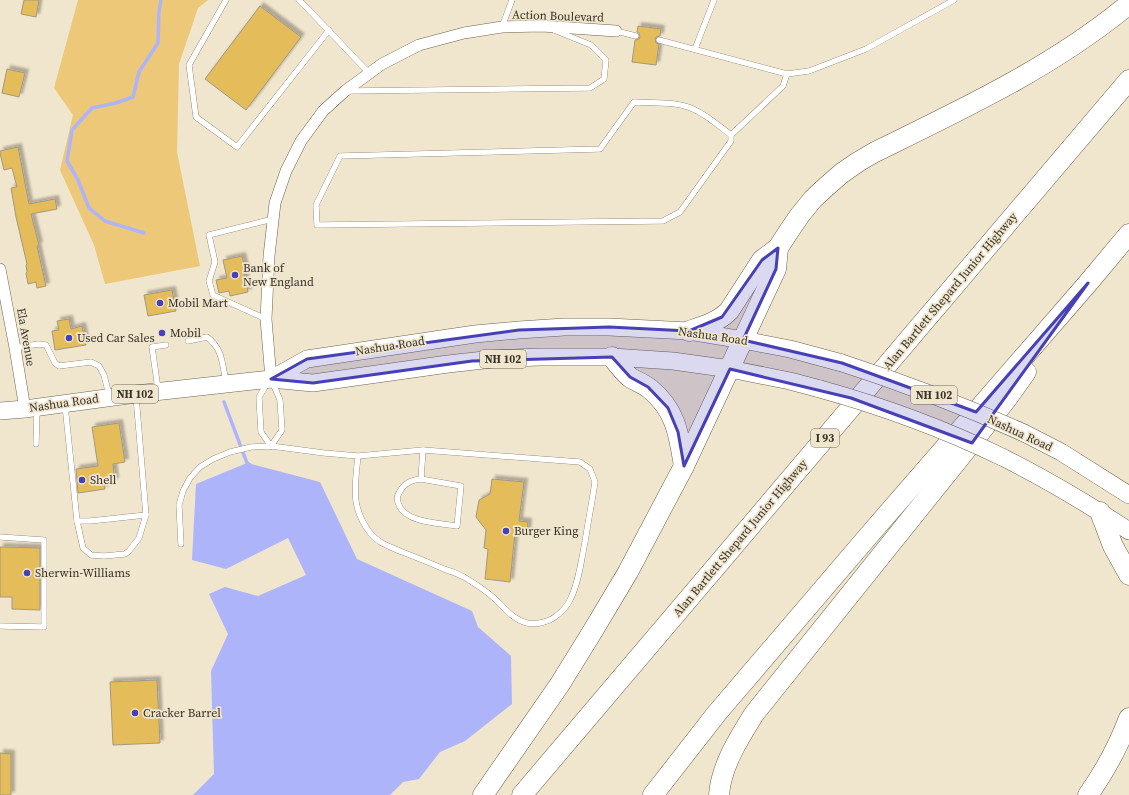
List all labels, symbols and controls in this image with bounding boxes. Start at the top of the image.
street label: Action Boulevard [512,6,604,26]
street label: Alan Bartlett Shepard Junior Highway [879,208,1021,373]
place label: Bank of New England [243,260,314,290]
marker: Bank of New England [230,270,240,280]
place label: Mobil Mart [168,295,228,311]
marker: Mobil Mart [155,298,165,308]
street label: Ela Avenue [13,307,39,367]
street label: Nashua Road [677,323,749,349]
place label: Mobil [170,325,202,341]
marker: Mobil [157,328,167,338]
place label: Used Car Sales [77,330,155,346]
marker: Used Car Sales [64,333,74,343]
street label: Nashua Road [354,333,426,359]
road number: NH 102 [480,350,526,368]
road number: NH 102 [112,385,158,403]
road number: NH 102 [911,386,957,404]
street label: Nashua Road [28,390,100,416]
street label: Nashua Road [985,411,1055,455]
road number: I 93 [811,429,839,447]
street label: Alan Bartlett Shepard Junior Highway [669,455,811,620]
place label: Shell [90,472,117,488]
marker: Shell [77,475,87,485]
place label: Burger King [514,523,578,539]
marker: Burger King [501,526,511,536]
place label: Sherwin-Williams [35,565,130,581]
marker: Sherwin-Williams [22,568,32,578]
place label: Cracker Barrel [143,705,221,721]
marker: Cracker Barrel [130,708,140,718]

